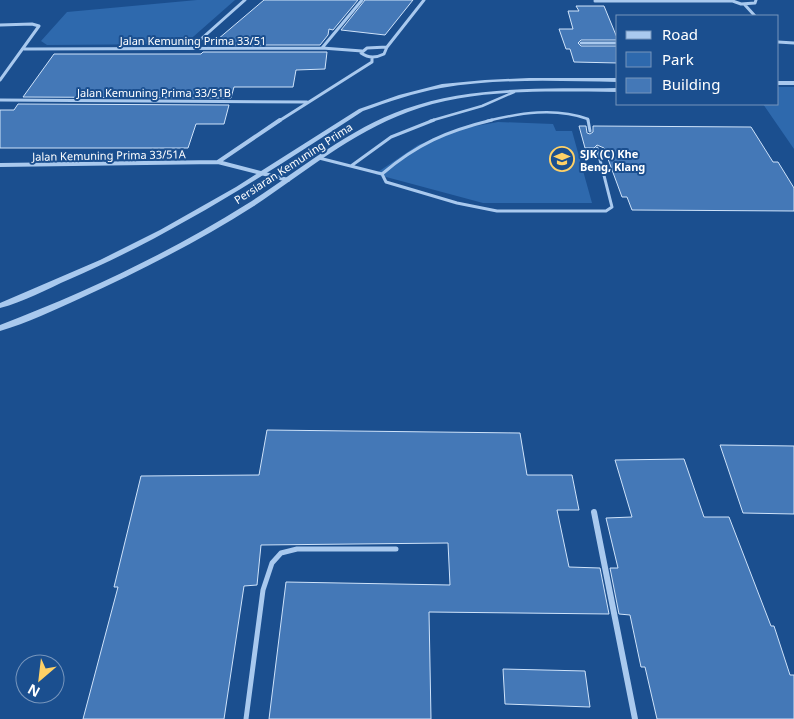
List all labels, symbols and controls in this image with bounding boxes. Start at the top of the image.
legend [616,15,779,105]
text: Road [662,24,698,44]
street label: Jalan Kemuning Prima 33/51 [119,33,266,48]
text: Park [662,49,694,69]
text: Building [662,74,720,94]
street label: Jalan Kemuning Prima 33/51B [76,85,231,100]
street label: Persiaran Kemuning Prima [231,119,355,207]
street label: Jalan Kemuning Prima 33/51A [31,146,187,164]
school or university icon: SJK (C) Khe Beng, Klang [549,146,575,172]
place label: SJK (C) Khe Beng, Klang [580,146,645,174]
north arrow [15,654,65,704]
text: N [24,680,43,702]

